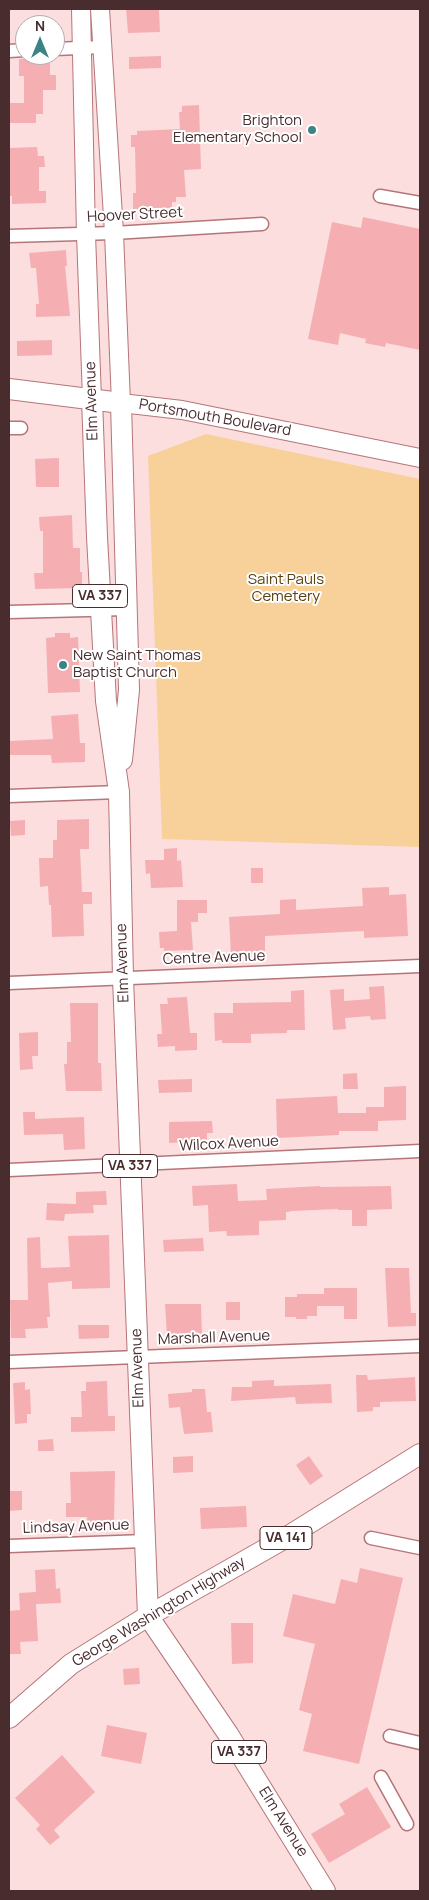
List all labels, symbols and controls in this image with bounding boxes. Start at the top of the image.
north arrow [15,15,65,65]
text: N [35,16,45,35]
place label: Brighton Elementary School [173,112,302,147]
marker: Brighton Elementary School [306,124,318,136]
street label: Hoover Street [86,203,184,227]
street label: Elm Avenue [82,361,102,441]
street label: Portsmouth Boulevard [138,396,292,440]
park label: Saint Pauls Cemetery [248,571,324,606]
road number: VA 337 [72,584,128,608]
place label: New Saint Thomas Baptist Church [73,647,201,682]
marker: New Saint Thomas Baptist Church [57,659,69,671]
street label: Elm Avenue [113,923,133,1003]
street label: Centre Avenue [162,947,266,969]
street label: Wilcox Avenue [179,1132,279,1156]
road number: VA 337 [102,1154,158,1178]
street label: Marshall Avenue [157,1327,271,1349]
street label: Elm Avenue [128,1328,148,1408]
street label: Lindsay Avenue [22,1516,130,1538]
road number: VA 141 [260,1526,312,1550]
street label: George Washington Highway [69,1553,249,1671]
road number: VA 337 [212,1740,266,1764]
street label: Elm Avenue [254,1784,312,1860]

